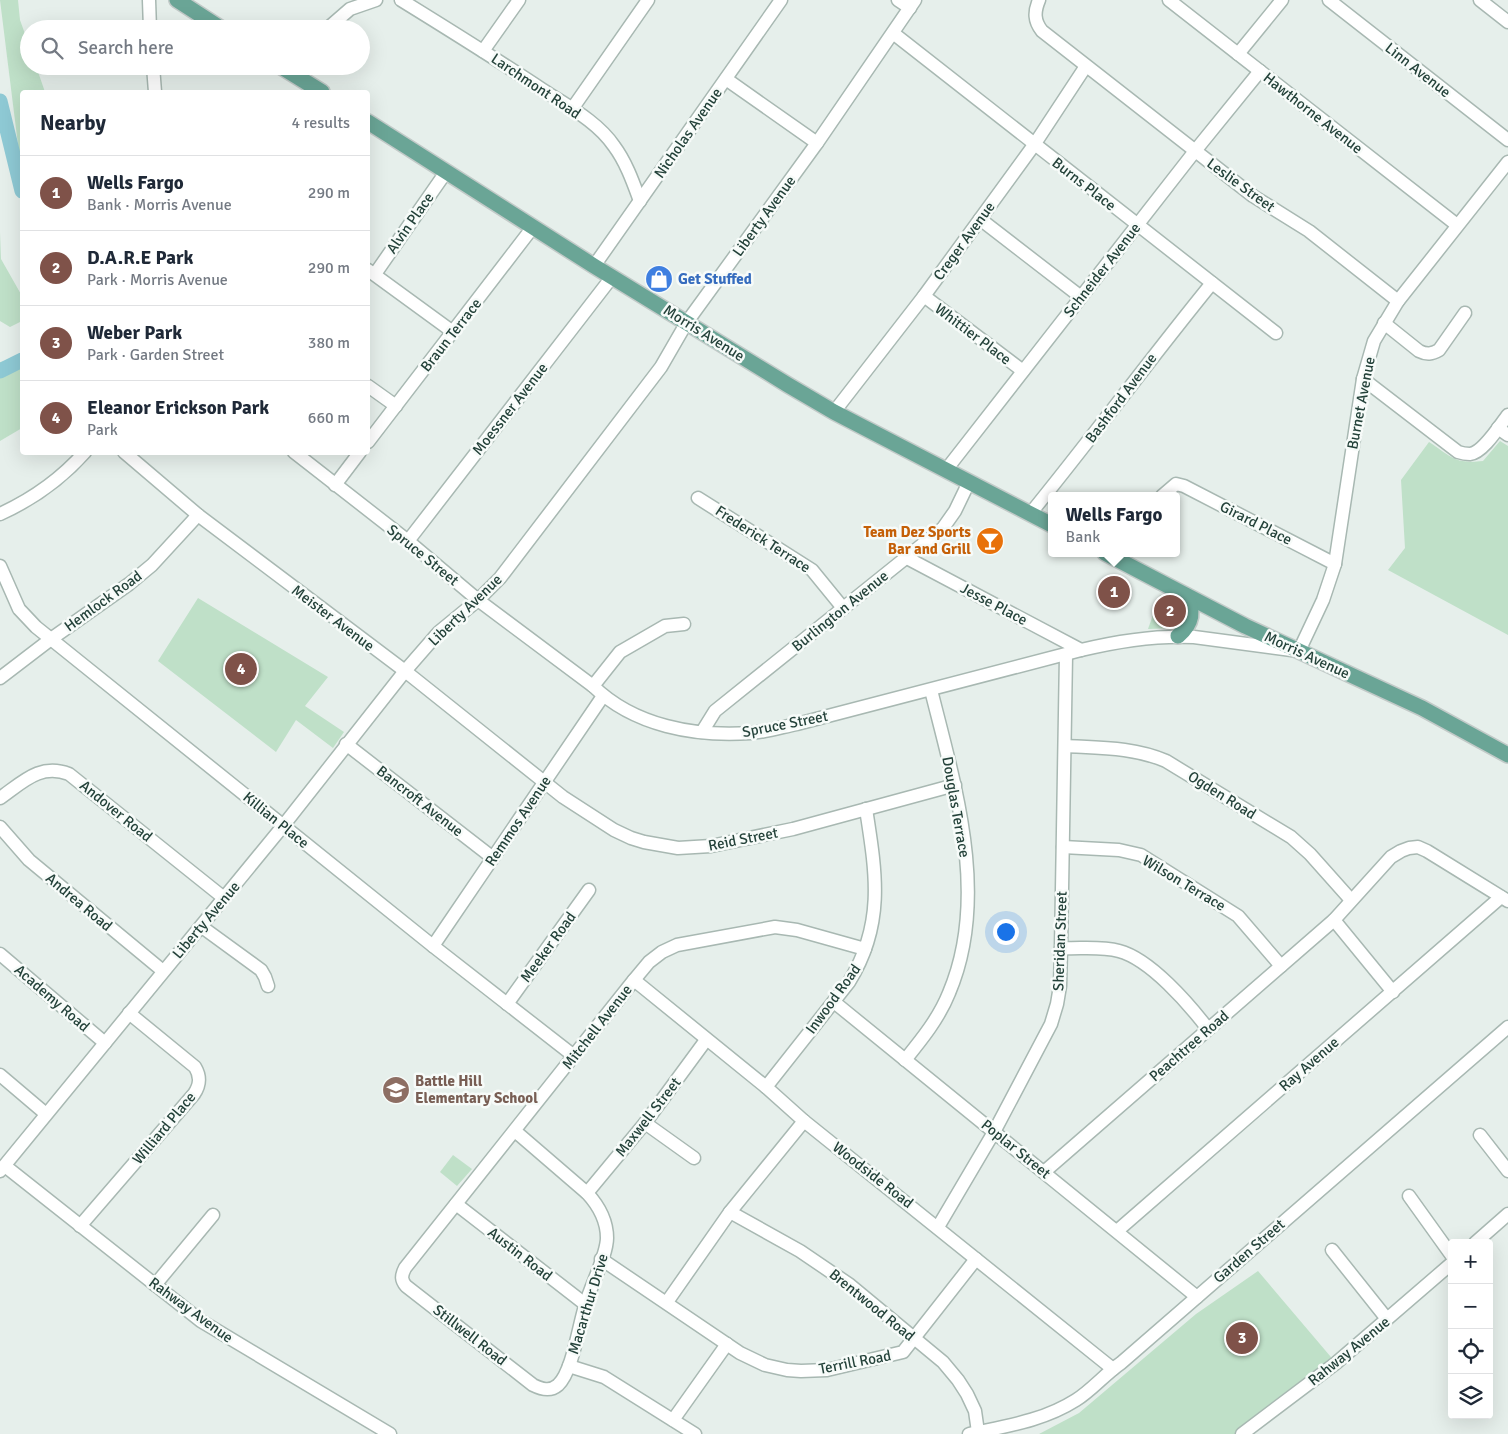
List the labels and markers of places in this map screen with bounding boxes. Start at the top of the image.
shop icon: Get Stuffed [644,264,674,294]
place label: Get Stuffed [678,270,752,288]
place label: Team Dez Sports Bar and Grill [864,523,971,558]
bar icon: Team Dez Sports Bar and Grill [975,526,1005,556]
pin: 1 [1098,573,1130,611]
pin: 2 [1154,592,1186,630]
pin: 4 [225,650,257,688]
place label: Battle Hill Elementary School [415,1072,538,1107]
school or university icon: Battle Hill Elementary School [381,1075,411,1105]
pin: 3 [1226,1319,1258,1357]

